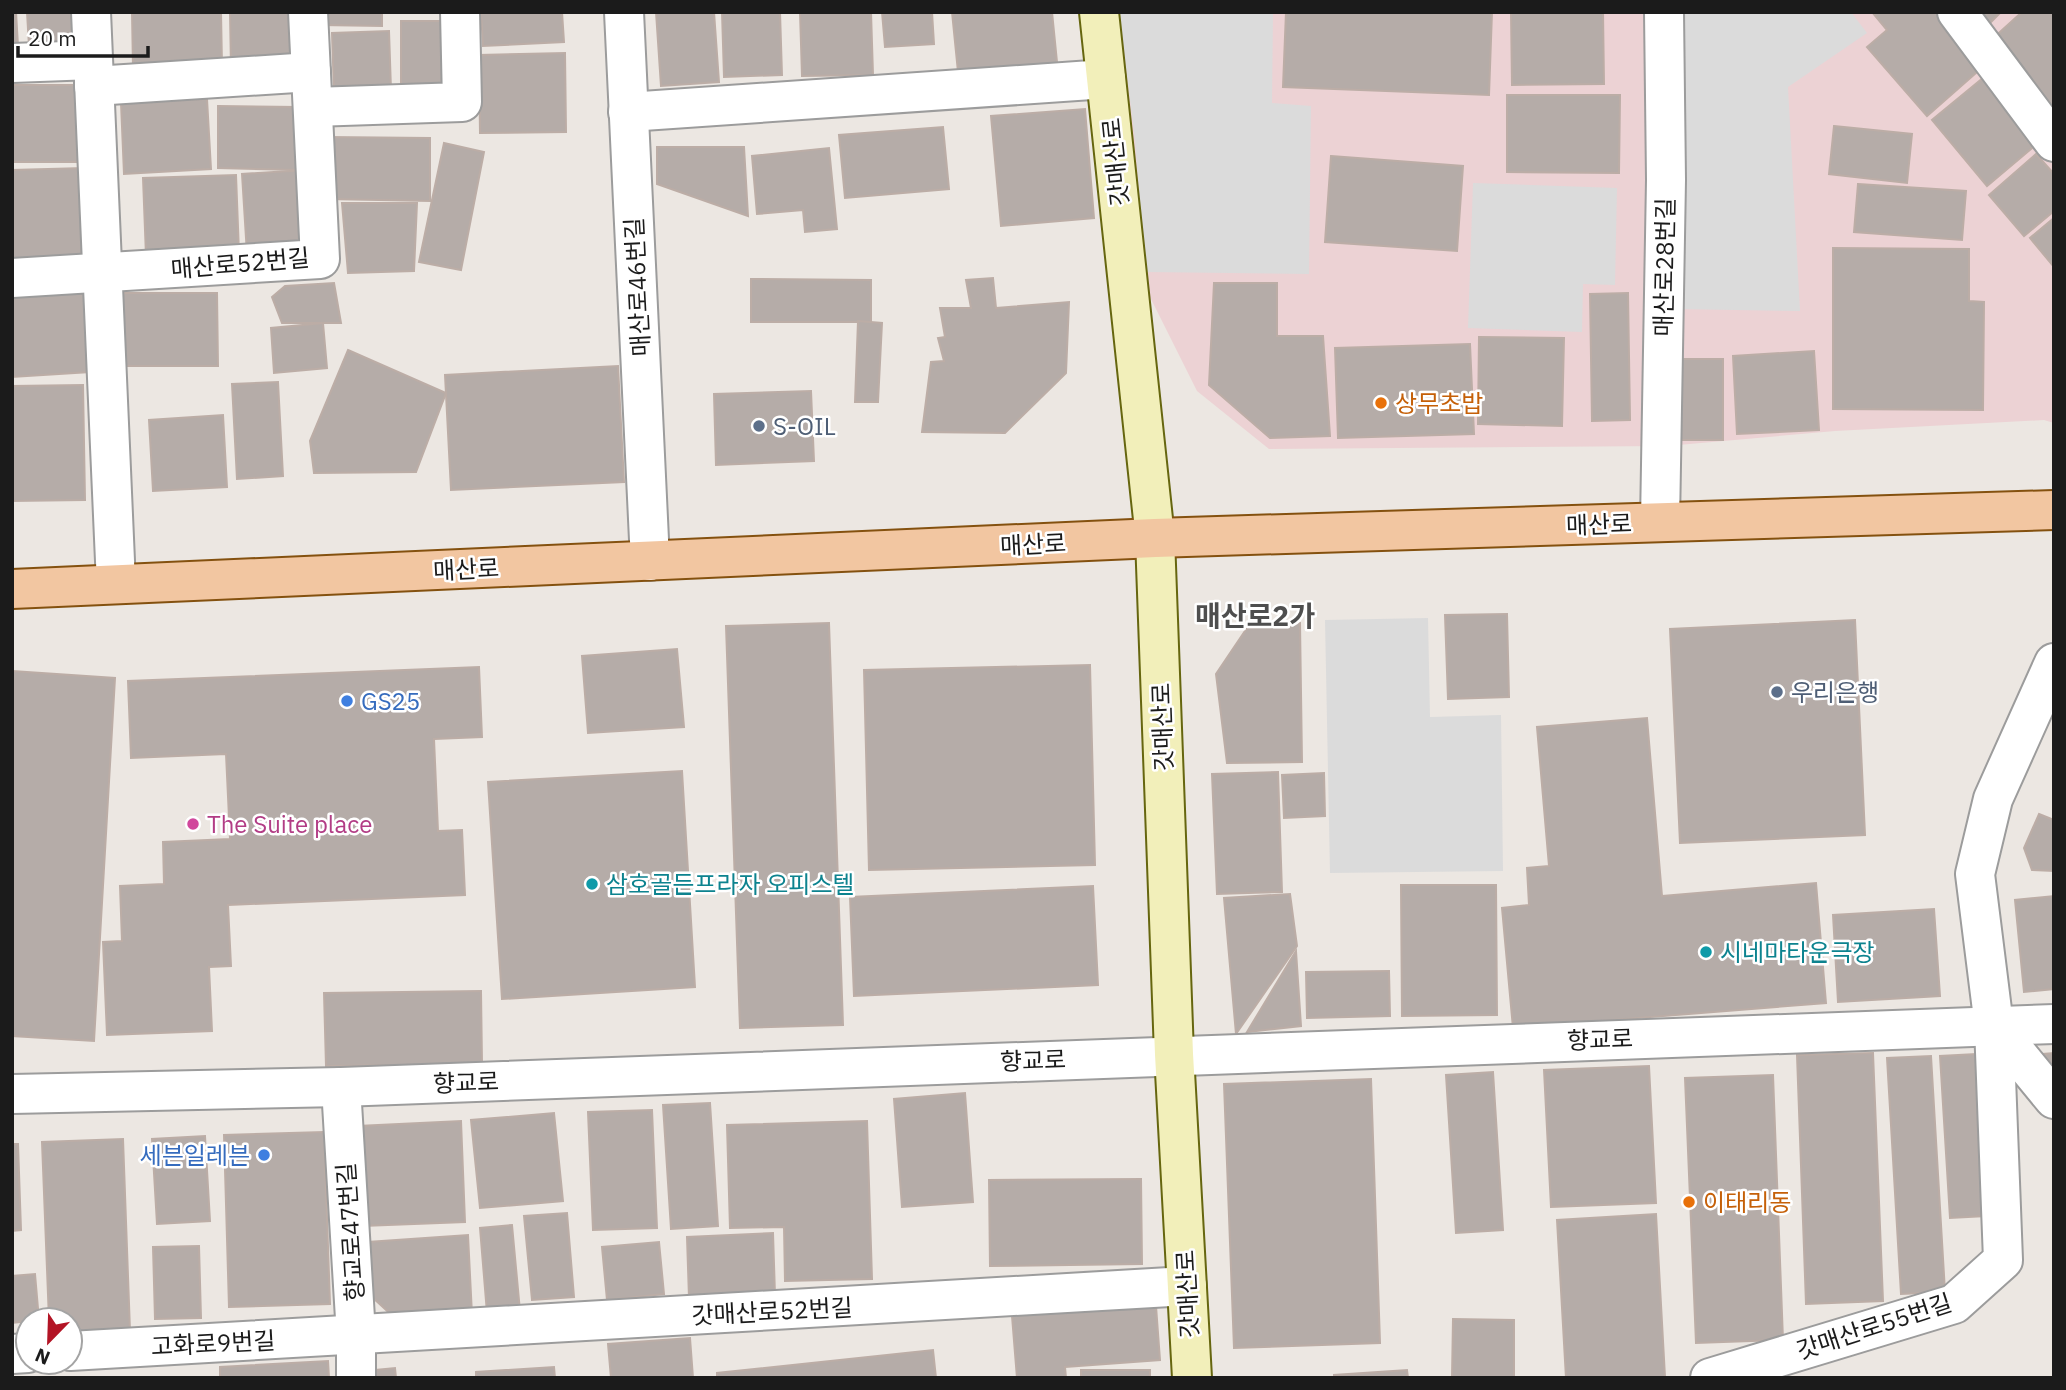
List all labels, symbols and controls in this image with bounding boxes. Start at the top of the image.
scale bar [18,14,147,58]
text: 20 m [28,24,77,52]
street label: 갓매산로 [1094,116,1136,208]
street label: 매산로28번길 [1647,197,1681,337]
street label: 매산로46번길 [617,217,657,357]
street label: 매산로52번길 [169,241,311,285]
place label: 상무초밥 [1395,387,1483,419]
marker: 상무초밥 [1373,395,1389,411]
place label: S-OIL [773,410,836,442]
marker: S-OIL [751,418,767,434]
street label: 매산로 [1565,507,1633,541]
street label: 매산로 [999,526,1067,562]
street label: 매산로 [432,551,500,587]
district label: 매산로2가 [1195,597,1315,634]
place label: 우리은행 [1791,676,1879,708]
street label: 갓매산로 [1144,682,1180,772]
marker: 우리은행 [1769,684,1785,700]
place label: GS25 [361,685,420,717]
marker: GS25 [339,693,355,709]
place label: The Suite place [207,808,372,840]
marker: The Suite place [185,816,201,832]
place label: 삼호골든프라자 오피스텔 [606,868,855,900]
marker: 삼호골든프라자 오피스텔 [584,876,600,892]
place label: 시네마타운극장 [1720,936,1875,968]
marker: 시네마타운극장 [1698,944,1714,960]
street label: 향교로 [1566,1022,1634,1056]
street label: 향교로 [999,1043,1067,1077]
street label: 향교로 [432,1065,500,1099]
place label: 세븐일레븐 [140,1139,250,1171]
marker: 세븐일레븐 [256,1147,272,1163]
street label: 향교로47번길 [329,1161,371,1303]
place label: 이태리동 [1703,1186,1791,1218]
marker: 이태리동 [1681,1194,1697,1210]
street label: 갓매산로 [1169,1249,1205,1339]
street label: 갓매산로55번길 [1792,1286,1956,1366]
street label: 갓매산로52번길 [691,1291,853,1331]
north arrow [14,1306,84,1376]
street label: 고화로9번길 [150,1324,276,1362]
text: N [31,1343,53,1370]

